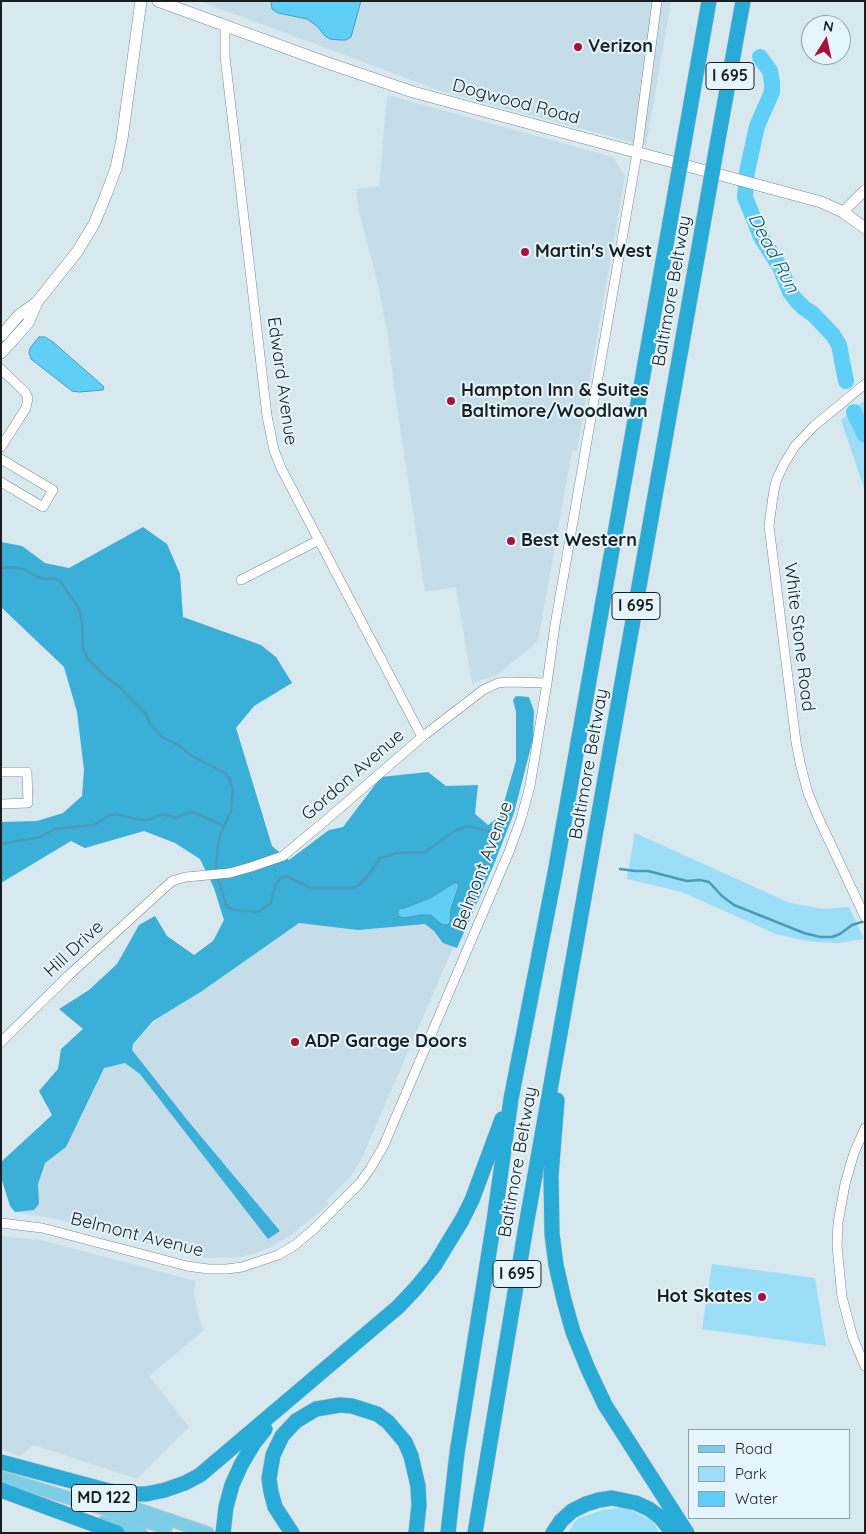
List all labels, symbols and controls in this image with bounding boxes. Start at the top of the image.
north arrow [801,15,851,65]
text: N [822,16,835,36]
place label: Verizon [588,36,653,58]
marker: Verizon [572,41,584,53]
road number: I 695 [706,62,754,90]
street label: Dogwood Road [450,75,582,129]
water label: Dead Run [742,209,804,297]
street label: Baltimore Beltway [648,214,696,368]
place label: Martin's West [535,241,652,263]
marker: Martin's West [519,246,531,258]
street label: Edward Avenue [262,315,302,447]
place label: Hampton Inn & Suites Baltimore/Woodlawn [461,380,649,422]
marker: Hampton Inn & Suites Baltimore/Woodlawn [445,395,457,407]
place label: Best Western [521,530,637,552]
marker: Best Western [505,535,517,547]
street label: White Stone Road [779,561,819,713]
road number: I 695 [612,592,660,620]
street label: Baltimore Beltway [565,687,613,841]
street label: Gordon Avenue [297,725,409,825]
street label: Belmont Avenue [448,799,518,933]
street label: Hill Drive [40,916,108,982]
place label: ADP Garage Doors [305,1031,467,1053]
marker: ADP Garage Doors [289,1036,301,1048]
street label: Baltimore Beltway [494,1085,542,1239]
street label: Belmont Avenue [68,1208,206,1262]
road number: I 695 [493,1260,541,1288]
place label: Hot Skates [657,1286,752,1308]
marker: Hot Skates [756,1291,768,1303]
legend [688,1429,851,1519]
text: Road [735,1439,772,1458]
text: Park [735,1464,767,1483]
road number: MD 122 [72,1485,136,1512]
text: Water [735,1489,778,1508]

